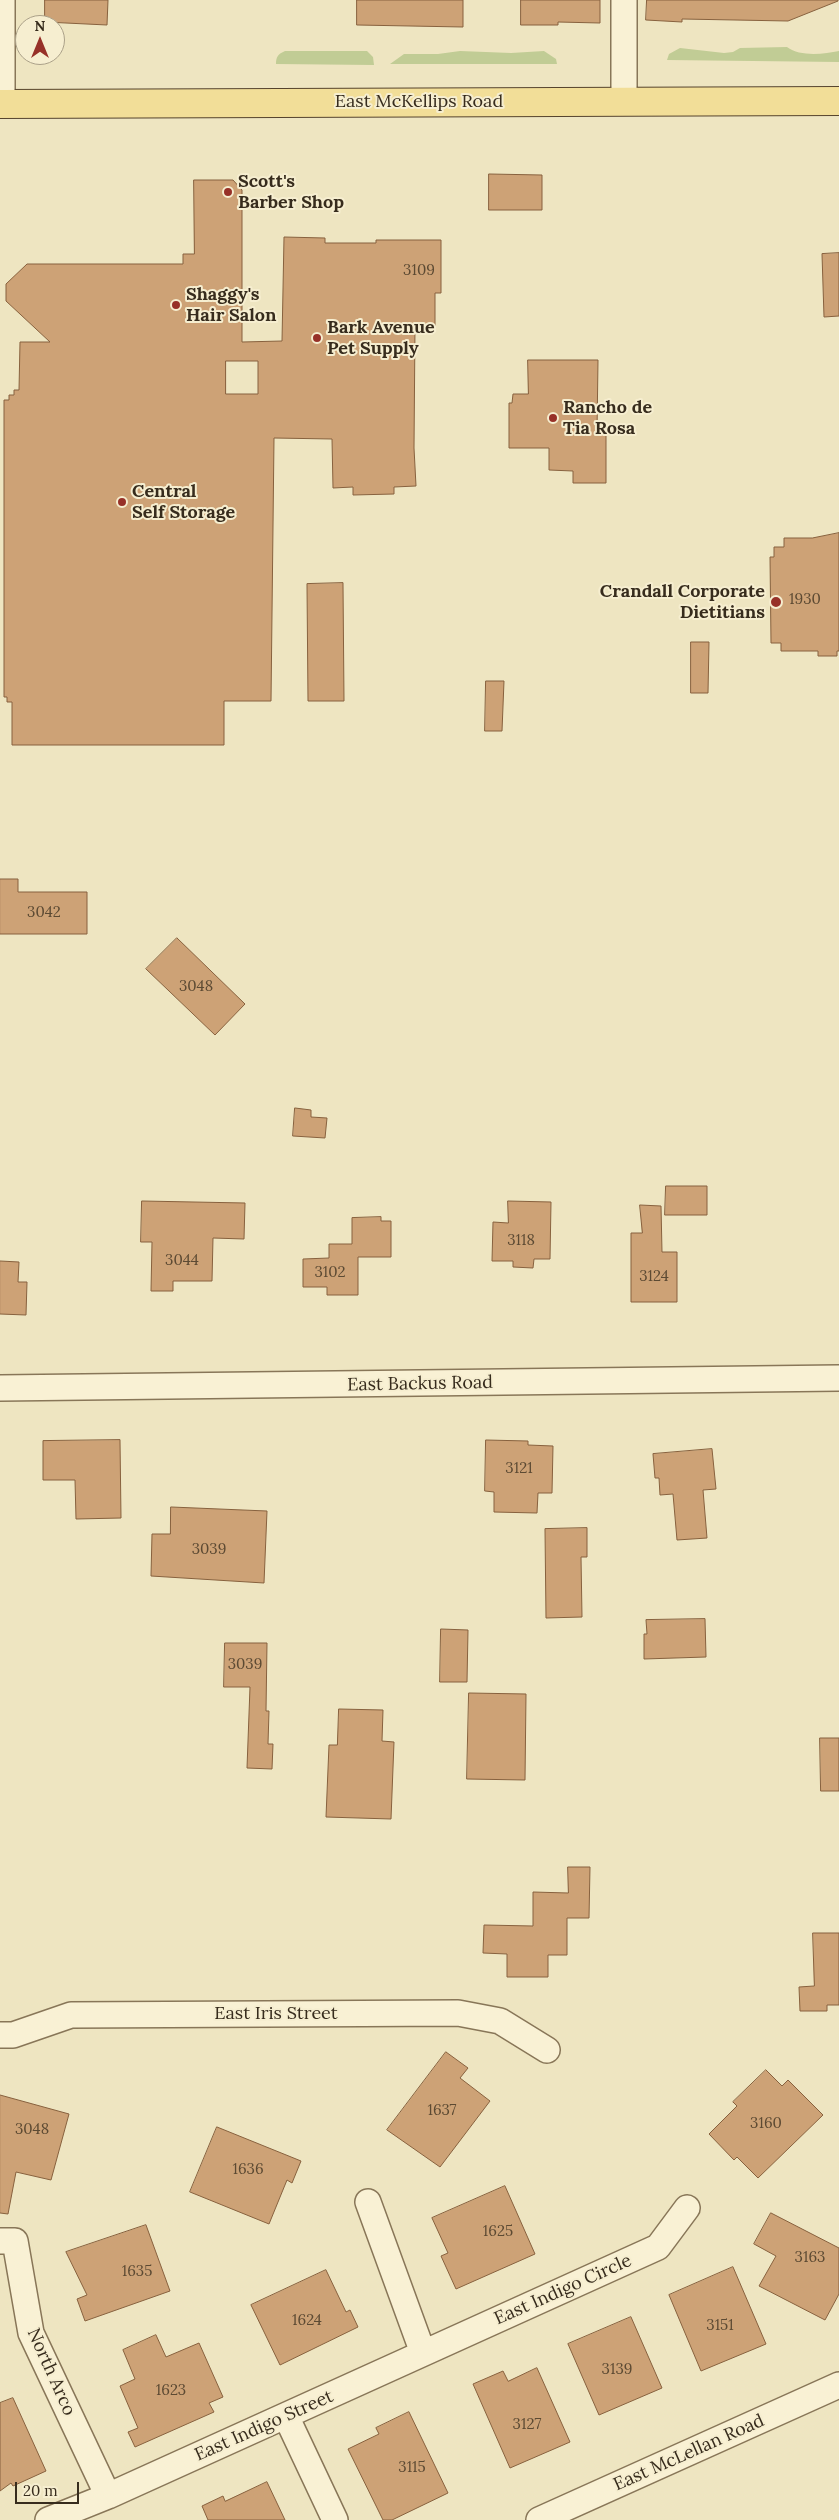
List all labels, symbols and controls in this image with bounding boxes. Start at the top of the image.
north arrow [15,15,65,65]
text: N [35,17,45,35]
street label: East McKellips Road [335,91,503,113]
place label: Scott's Barber Shop [238,171,344,213]
marker: Scott's Barber Shop [222,186,234,198]
house number: 3109 [403,262,435,280]
place label: Shaggy's Hair Salon [186,284,276,326]
marker: Shaggy's Hair Salon [170,299,182,311]
place label: Bark Avenue Pet Supply [327,317,435,359]
marker: Bark Avenue Pet Supply [311,332,323,344]
place label: Rancho de Tia Rosa [563,397,652,439]
marker: Rancho de Tia Rosa [547,412,559,424]
place label: Central Self Storage [132,481,235,524]
marker: Central Self Storage [116,496,128,508]
place label: Crandall Corporate Dietitians [600,581,765,624]
house number: 1930 [789,591,821,609]
marker: Crandall Corporate Dietitians [769,595,783,609]
house number: 3042 [27,904,61,922]
house number: 3048 [179,978,213,996]
house number: 3118 [507,1232,535,1250]
house number: 3044 [165,1252,199,1270]
house number: 3102 [314,1264,346,1282]
house number: 3124 [639,1268,669,1286]
street label: East Backus Road [347,1372,493,1396]
house number: 3121 [505,1460,533,1478]
house number: 3039 [192,1541,226,1559]
house number: 3039 [228,1656,262,1674]
street label: East Iris Street [214,2003,338,2025]
house number: 1637 [427,2102,457,2120]
house number: 3160 [750,2115,782,2133]
house number: 3048 [15,2121,49,2139]
house number: 1636 [232,2161,264,2179]
house number: 1625 [483,2223,513,2241]
house number: 3163 [795,2249,825,2267]
street label: East Indigo Circle [491,2250,635,2330]
house number: 1635 [122,2263,152,2281]
house number: 1624 [292,2312,322,2330]
house number: 3151 [706,2317,734,2335]
street label: North Arco [22,2325,80,2419]
house number: 3139 [602,2361,632,2379]
house number: 1623 [156,2382,186,2400]
street label: East Indigo Street [191,2386,337,2466]
street label: East McLellan Road [610,2410,768,2496]
house number: 3127 [513,2416,541,2434]
house number: 3115 [398,2459,426,2477]
scale bar [18,2472,81,2504]
text: 20 m [23,2481,58,2500]

